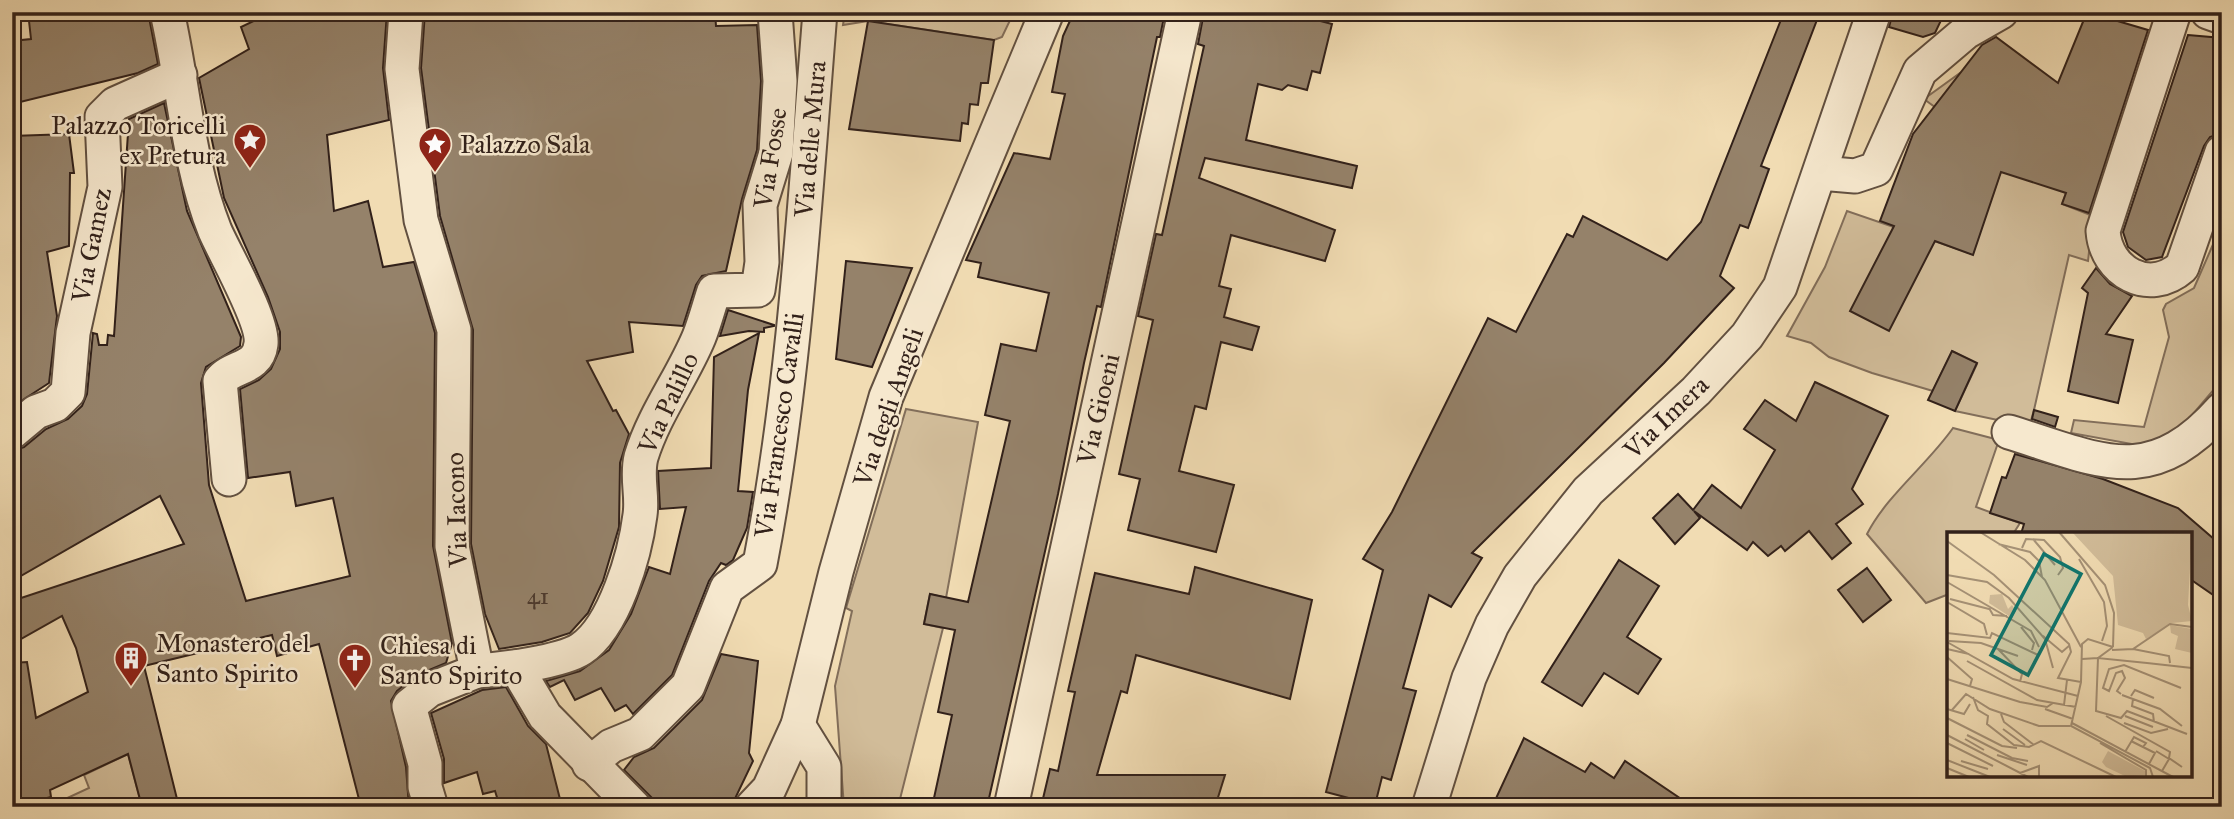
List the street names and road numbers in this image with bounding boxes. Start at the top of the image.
street label: Via delle Mura [787,59,833,220]
street label: Via Fosse [746,105,794,212]
street label: Via Gamez [64,185,118,306]
street label: Via Francesco Cavalli [747,310,811,541]
street label: Via degli Angeli [845,323,930,492]
street label: Via Palillo [630,347,705,460]
street label: Via Gioeni [1069,350,1126,469]
street label: Via Imera [1616,369,1715,466]
street label: Via Iacono [438,452,474,569]

